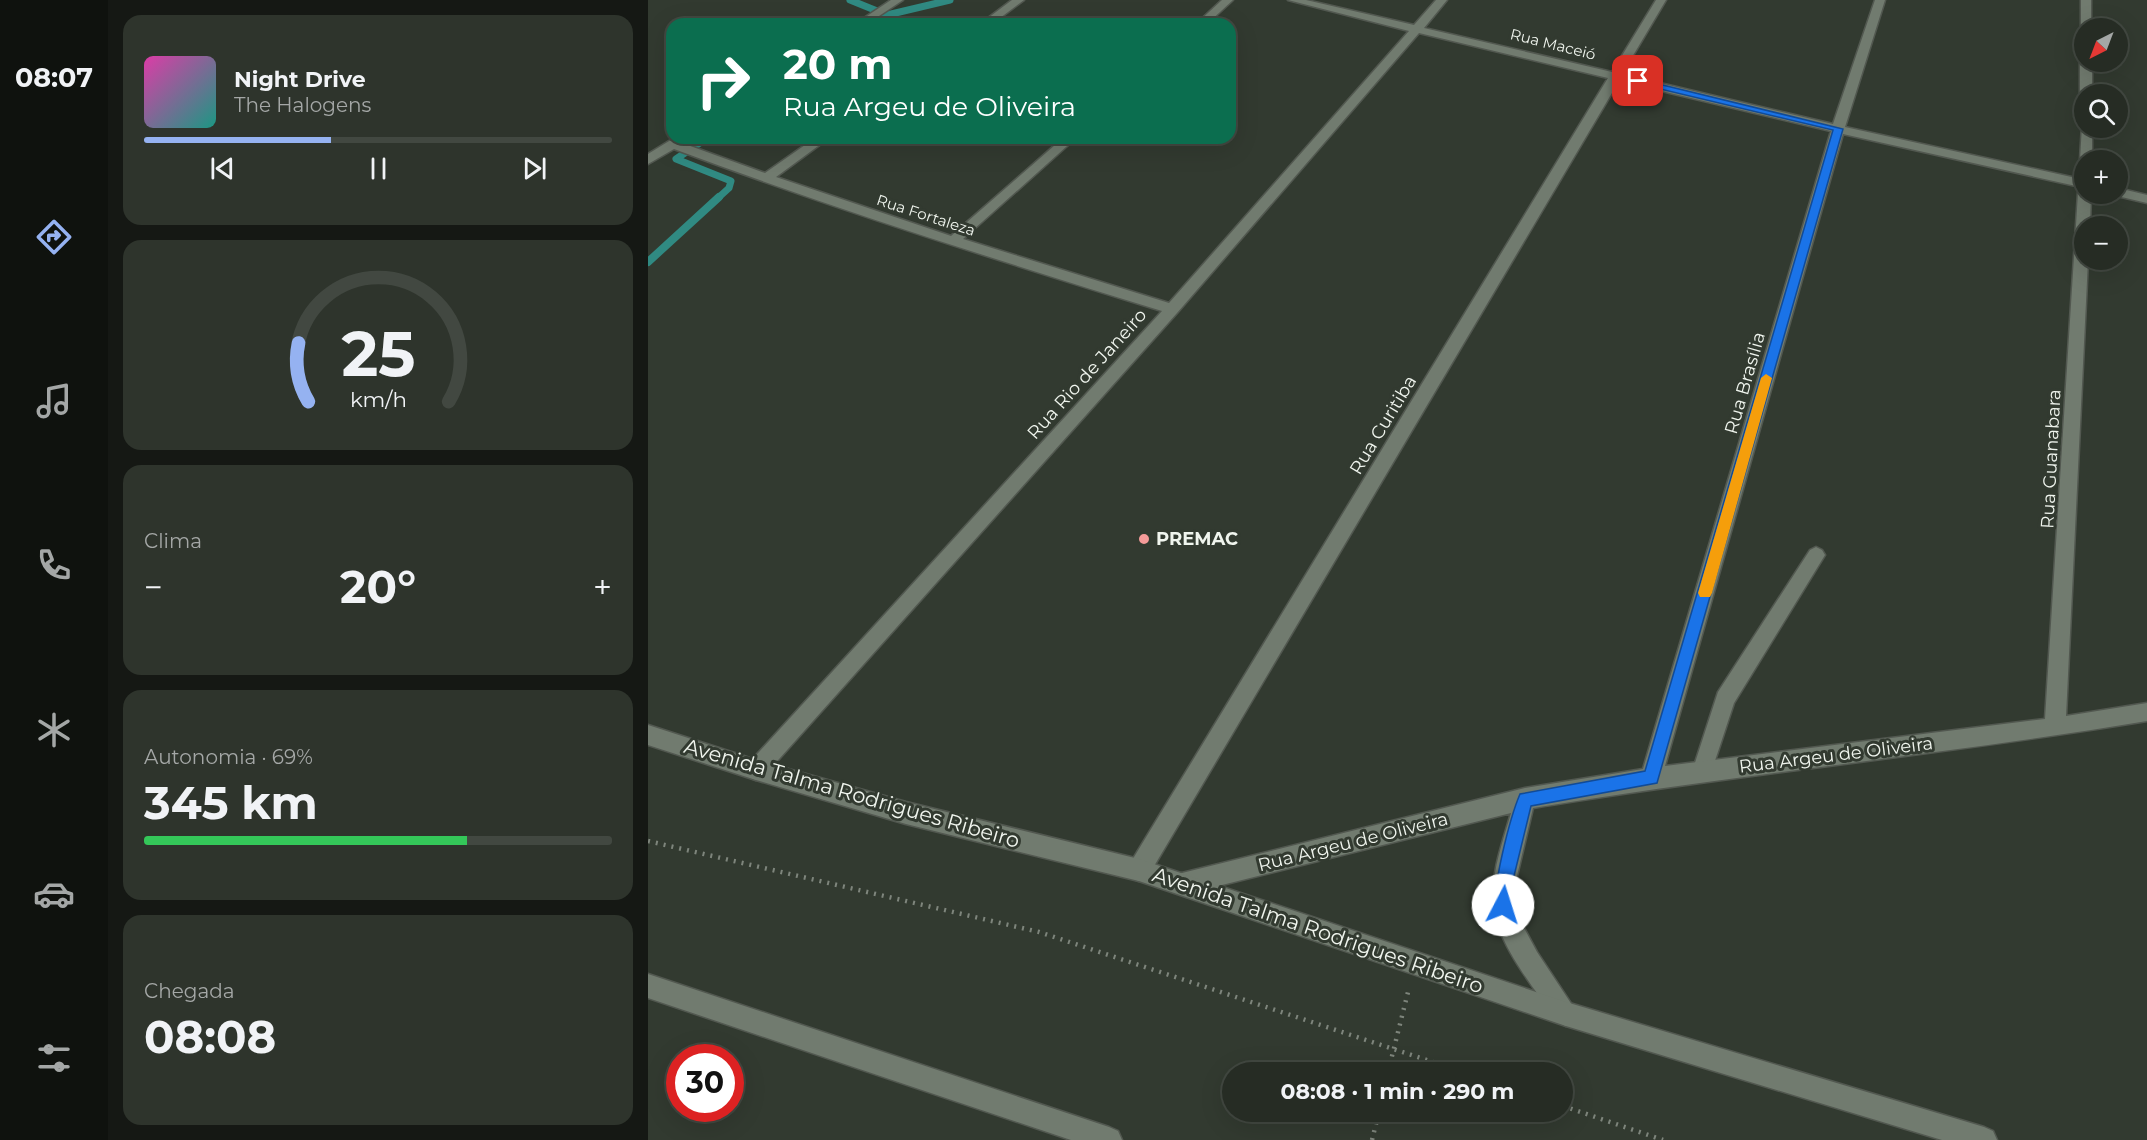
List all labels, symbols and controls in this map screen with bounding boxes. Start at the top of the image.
north arrow [2074,18,2128,72]
map controls [2074,18,2128,270]
street label: Rua Maceió [1508,24,1598,64]
text: 20 m [783,38,892,90]
icon: right [684,42,762,120]
pin [1612,55,1663,106]
text: 08:07 [15,61,93,94]
icon: arrive [1621,64,1654,97]
text: Night Drive [234,66,366,93]
button: search [2074,84,2128,138]
text: Rua Argeu de Oliveira [783,90,1076,123]
text: The Halogens [234,93,371,117]
button: + [2074,150,2128,204]
icon: previous [206,152,239,185]
icon: pause [362,152,395,185]
icon: next [518,152,551,185]
street label: Rua Fortaleza [874,190,978,240]
icon: directions [33,216,75,258]
button: − [2074,216,2128,270]
street label: Rua Rio de Janeiro [1023,304,1151,444]
text: 25 [341,316,415,392]
street label: Rua Brasília [1720,329,1770,437]
street label: Rua Curitiba [1345,371,1421,479]
icon: music [33,380,75,422]
text: km/h [349,386,407,412]
street label: Rua Guanabara [2036,389,2066,529]
place label: PREMAC [1156,528,1238,550]
text: Clima [144,529,202,553]
marker: PREMAC [1137,532,1151,546]
icon: phone [33,544,75,586]
text: 20° [340,559,416,614]
text: − [144,567,163,607]
text: + [593,567,612,607]
icon: climate [33,709,75,751]
street label: Rua Argeu de Oliveira [1738,732,1934,778]
street label: Avenida Talma Rodrigues Ribeiro [681,733,1023,853]
text: Autonomia · 69% [144,745,313,769]
text: 345 km [144,775,318,830]
street label: Rua Argeu de Oliveira [1256,808,1450,876]
street label: Avenida Talma Rodrigues Ribeiro [1149,862,1487,998]
icon: car [33,873,75,915]
position arrow [1471,873,1535,937]
text: Chegada [144,979,235,1003]
text: 08:08 [144,1009,276,1064]
icon: filters [33,1037,75,1079]
speed limit sign: 30 [666,1044,744,1122]
text: 08:08 · 1 min · 290 m [1281,1078,1514,1105]

